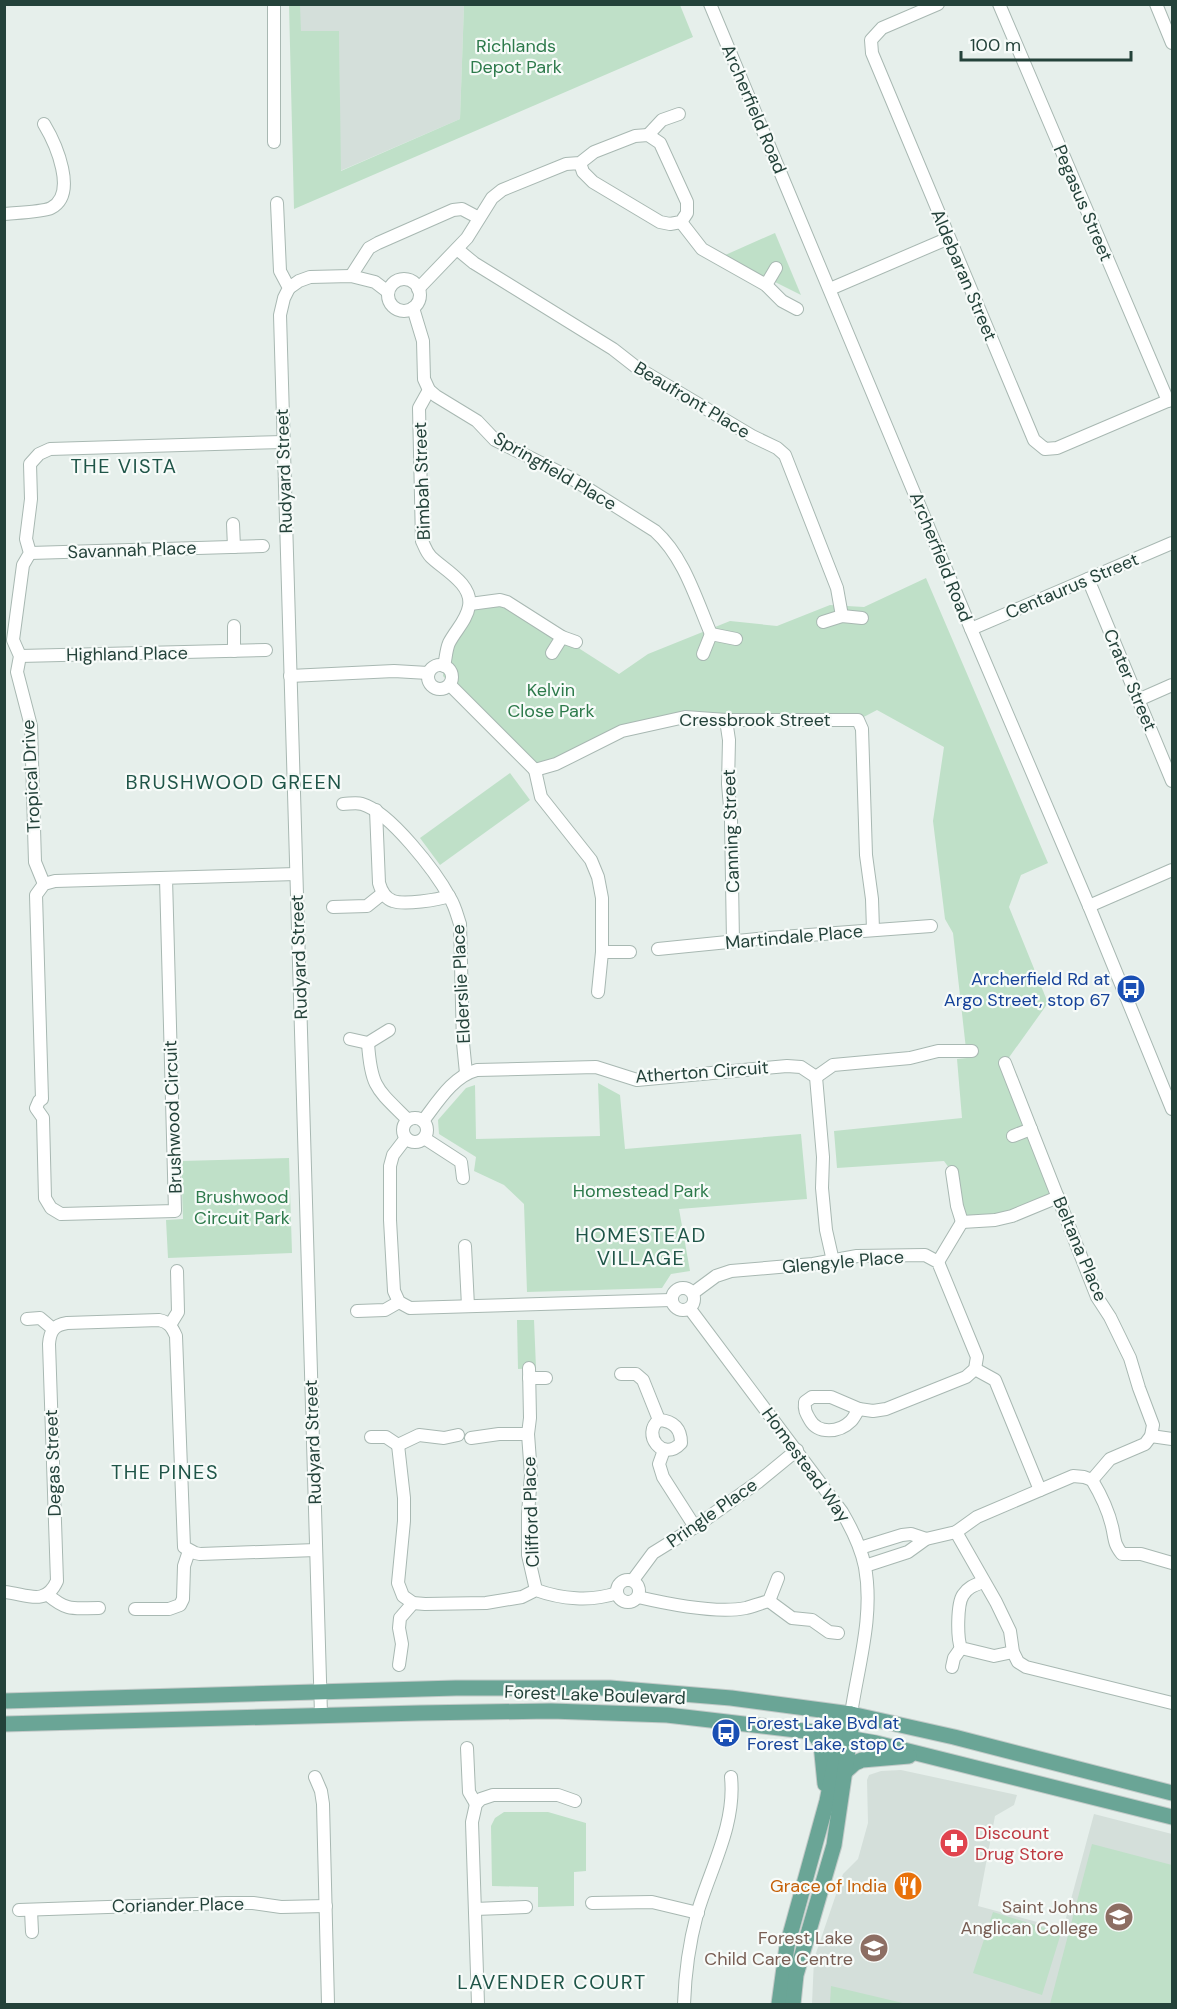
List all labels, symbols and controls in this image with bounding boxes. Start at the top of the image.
scale bar [961,24,1130,62]
text: 100 m [970,33,1021,57]
park label: Richlands Depot Park [470,34,562,79]
street label: Archerfield Road [716,41,792,177]
street label: Pegasus Street [1048,141,1118,265]
street label: Aldebaran Street [925,205,1003,345]
street label: Beaufront Place [630,356,754,444]
street label: Rudyard Street [270,408,298,534]
street label: Bimbah Street [408,421,436,541]
street label: Springfield Place [489,426,621,516]
district label: THE VISTA [70,453,178,479]
street label: Archerfield Road [904,488,978,626]
street label: Savannah Place [67,536,197,564]
street label: Centaurus Street [1002,547,1142,625]
street label: Crater Street [1098,625,1162,735]
street label: Highland Place [66,641,188,667]
park label: Kelvin Close Park [507,678,595,723]
street label: Cressbrook Street [679,708,831,732]
street label: Tropical Drive [16,719,46,833]
district label: BRUSHWOOD GREEN [125,769,343,795]
street label: Canning Street [717,769,745,893]
street label: Rudyard Street [285,894,313,1020]
street label: Martindale Place [724,919,864,955]
street label: Elderslie Place [446,924,476,1044]
place label: Archerfield Rd at Argo Street, stop 67 [944,967,1110,1012]
bus stop icon: Archerfield Rd at Argo Street, stop 67 [1115,973,1147,1005]
street label: Brushwood Circuit [158,1040,188,1194]
street label: Atherton Circuit [635,1055,769,1089]
park label: Homestead Park [573,1179,709,1203]
park label: Brushwood Circuit Park [194,1185,290,1230]
street label: Beltana Place [1047,1193,1113,1305]
district label: HOMESTEAD VILLAGE [575,1222,707,1271]
street label: Glengyle Place [781,1245,905,1279]
street label: Rudyard Street [299,1379,327,1505]
street label: Homestead Way [756,1403,856,1527]
street label: Degas Street [39,1409,67,1517]
street label: Clifford Place [517,1456,545,1568]
district label: THE PINES [111,1459,219,1485]
street label: Pringle Place [662,1473,762,1553]
street label: Forest Lake Boulevard [504,1680,686,1710]
place label: Forest Lake Bvd at Forest Lake, stop C [747,1711,905,1756]
bus stop icon: Forest Lake Bvd at Forest Lake, stop C [710,1717,742,1749]
place label: Discount Drug Store [975,1821,1064,1866]
pharmacy icon: Discount Drug Store [938,1827,970,1859]
restaurant icon: Grace of India [892,1870,924,1902]
place label: Grace of India [770,1874,887,1898]
street label: Coriander Place [112,1892,244,1918]
place label: Saint Johns Anglican College [960,1895,1098,1940]
school or university icon: Saint Johns Anglican College [1103,1901,1135,1933]
place label: Forest Lake Child Care Centre [704,1926,853,1971]
school or university icon: Forest Lake Child Care Centre [858,1932,890,1964]
district label: LAVENDER COURT [457,1969,647,1995]

